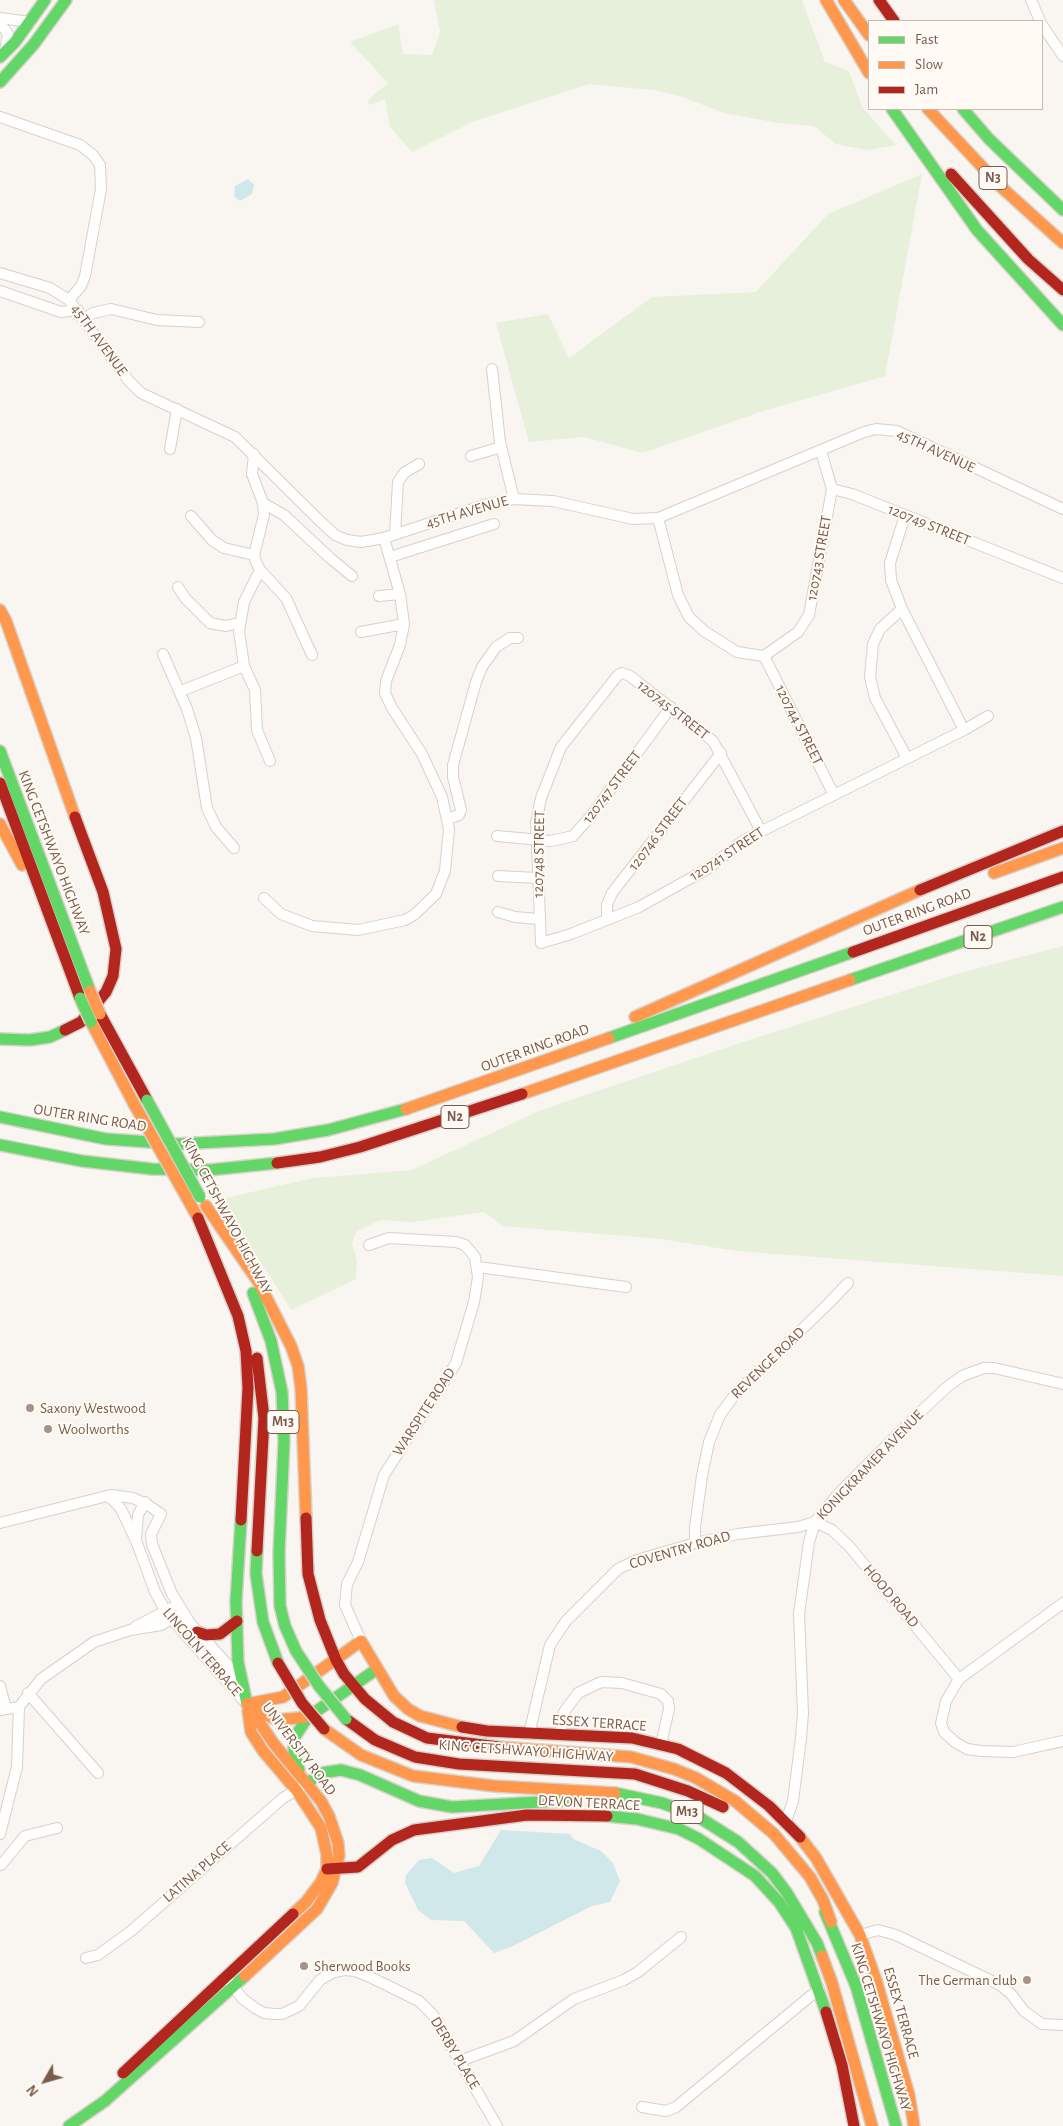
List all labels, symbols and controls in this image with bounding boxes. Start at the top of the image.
legend [868,20,1043,110]
text: Fast [915,32,938,47]
text: Slow [915,57,943,72]
text: Jam [915,82,938,97]
road number: N3 [979,167,1007,190]
street label: 45TH AVENUE [67,301,131,379]
street label: 45TH AVENUE [894,425,978,477]
street label: 45TH AVENUE [424,492,510,532]
street label: 120749 STREET [885,500,973,550]
street label: 120743 STREET [803,514,835,602]
street label: 120745 STREET [633,676,713,744]
street label: 120744 STREET [771,682,827,768]
street label: 120747 STREET [579,747,645,827]
street label: KING CETSHWAYO HIGHWAY [14,768,94,938]
street label: 120746 STREET [625,794,691,874]
street label: 120748 STREET [529,810,549,898]
street label: 120741 STREET [686,823,768,885]
street label: OUTER RING ROAD [860,884,974,940]
road number: N2 [964,926,992,949]
street label: OUTER RING ROAD [478,1020,592,1076]
street label: OUTER RING ROAD [32,1100,148,1136]
road number: N2 [441,1106,469,1128]
street label: KING CETSHWAYO HIGHWAY [178,1134,276,1298]
street label: REVENGE ROAD [727,1323,809,1403]
street label: WARSPITE ROAD [389,1364,459,1460]
place label: Saxony Westwood [40,1399,146,1417]
marker: Saxony Westwood [24,1402,36,1414]
street label: KONIGKRAMER AVENUE [813,1406,927,1524]
road number: M13 [267,1410,299,1434]
place label: Woolworths [58,1420,129,1438]
marker: Woolworths [42,1423,54,1435]
street label: COVENTRY ROAD [627,1527,733,1573]
street label: HOOD ROAD [859,1561,923,1631]
street label: LINCOLN TERRACE [159,1604,245,1700]
street label: UNIVERSITY ROAD [258,1699,340,1799]
street label: ESSEX TERRACE [551,1711,647,1735]
street label: KING CETSHWAYO HIGHWAY [438,1736,614,1766]
street label: DEVON TERRACE [538,1791,640,1815]
road number: M13 [671,1800,703,1824]
street label: LATINA PLACE [159,1838,235,1906]
street label: KING CETSHWAYO HIGHWAY [847,1941,915,2113]
place label: Sherwood Books [314,1957,411,1975]
marker: Sherwood Books [298,1960,310,1972]
street label: ESSEX TERRACE [879,1965,923,2061]
place label: The German club [918,1971,1017,1989]
marker: The German club [1021,1974,1033,1986]
street label: DERBY PLACE [426,2014,484,2092]
north arrow [20,2056,70,2106]
text: N [25,2082,42,2098]

